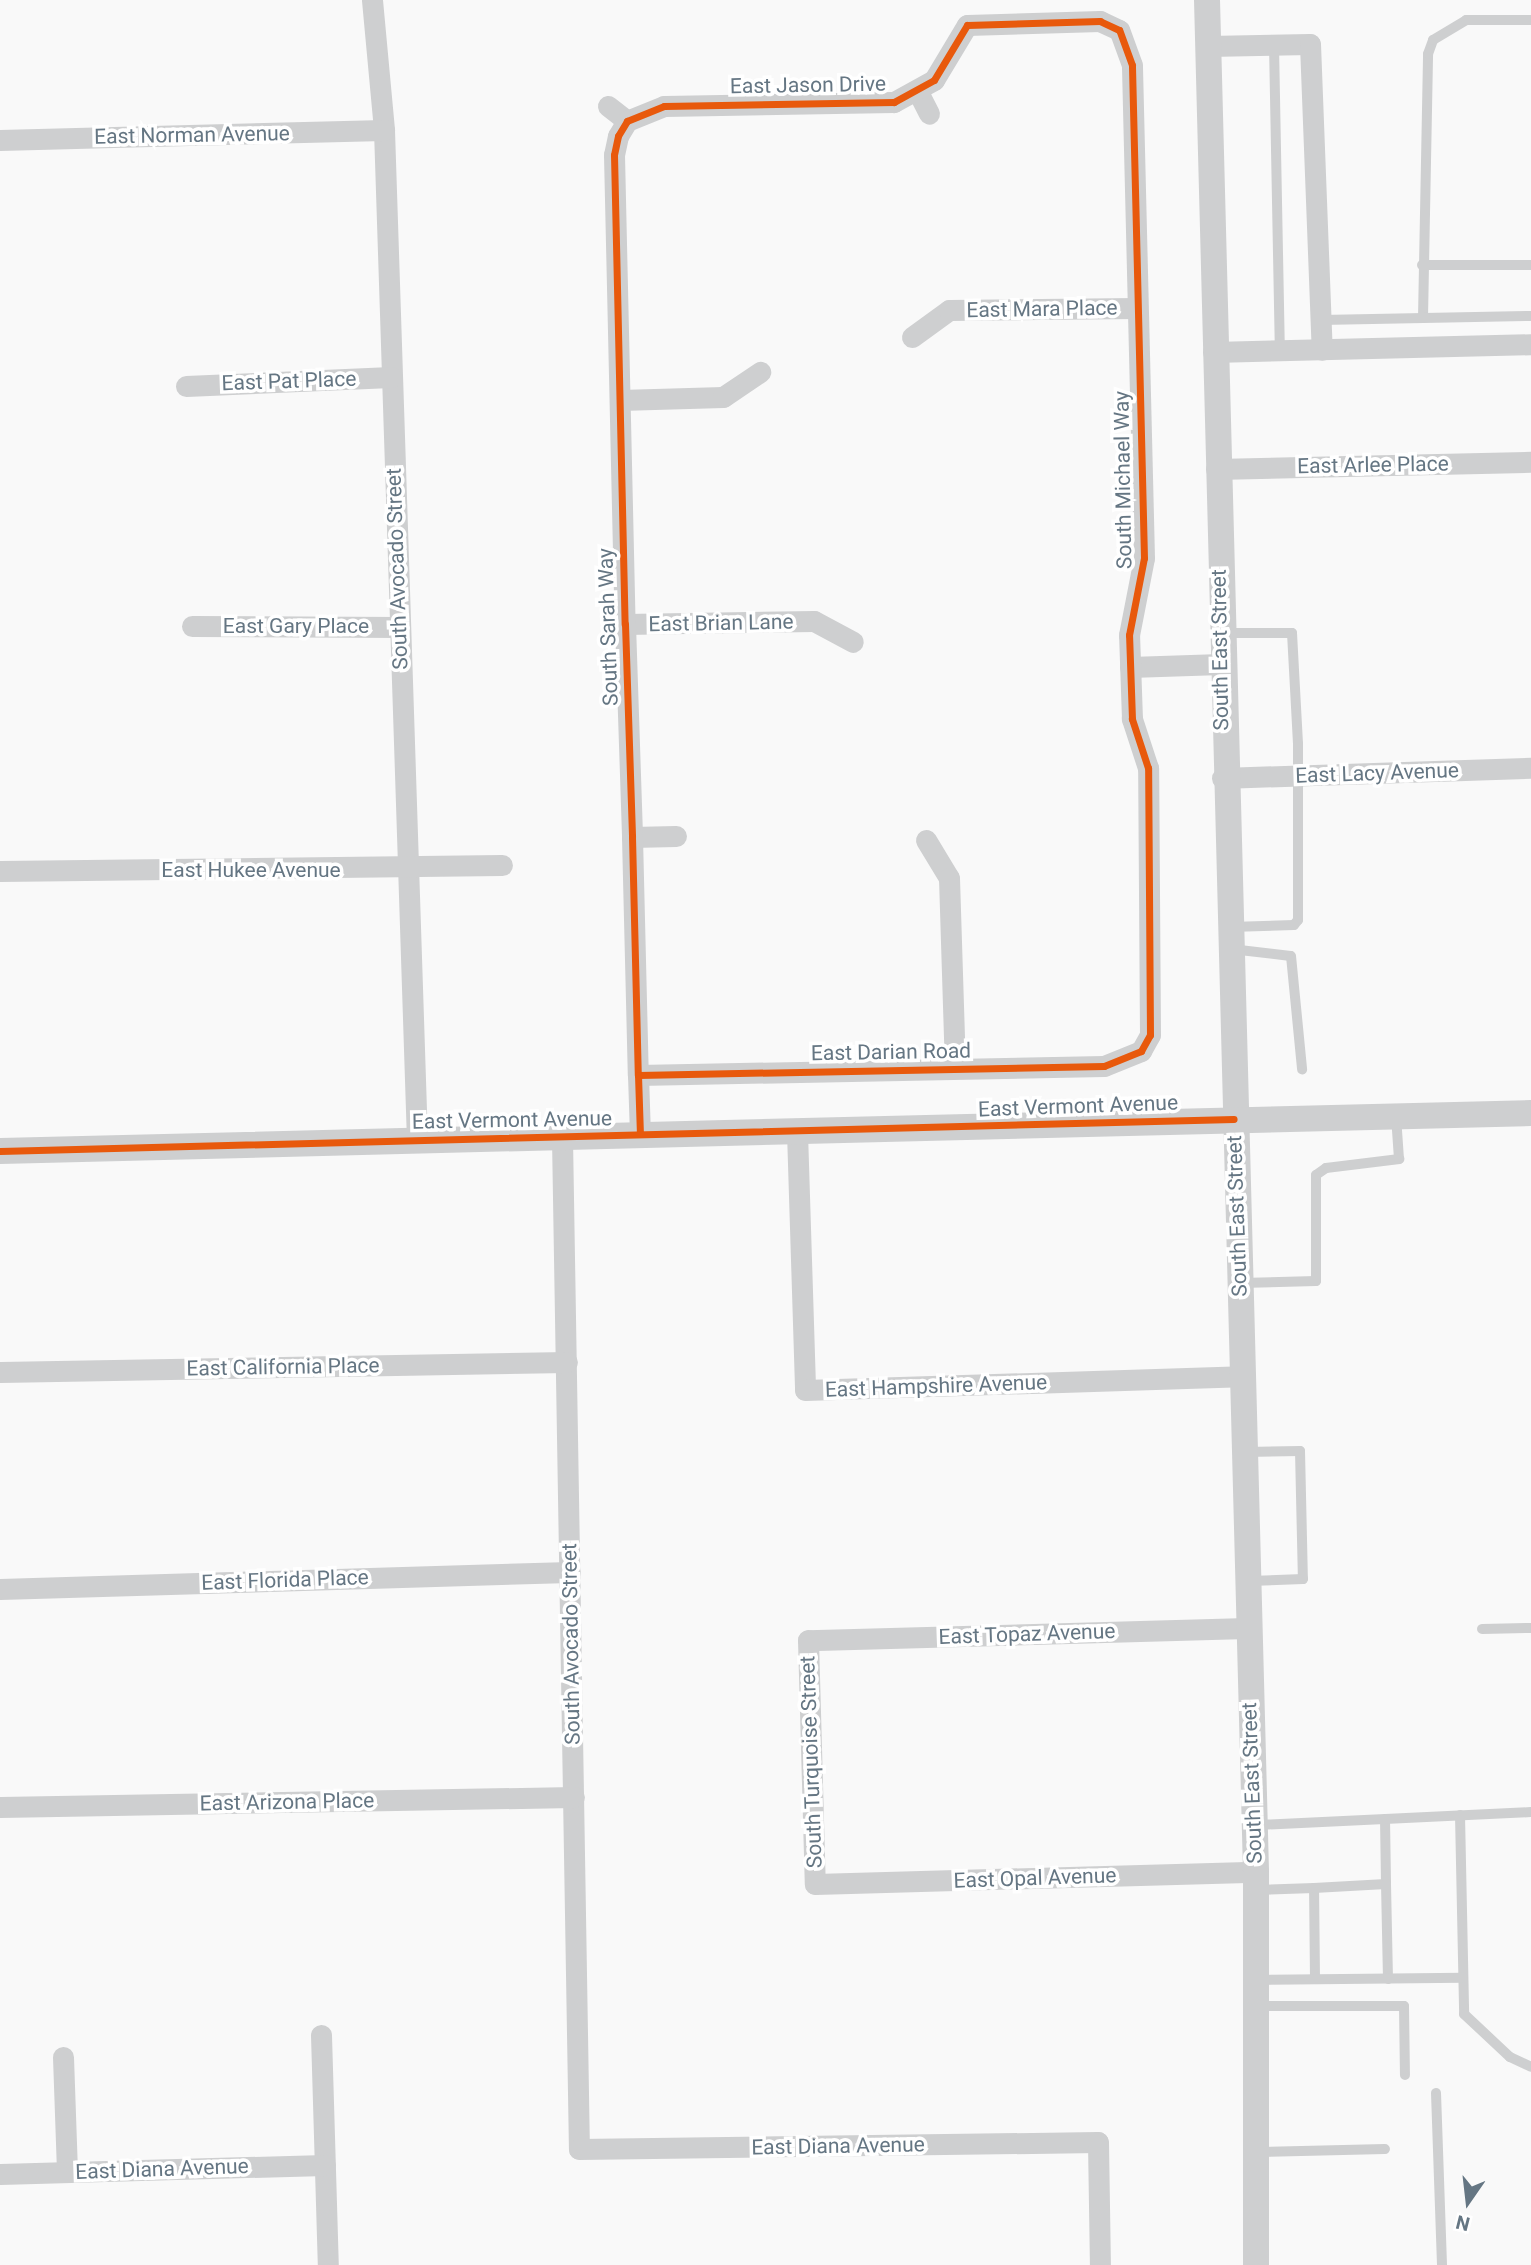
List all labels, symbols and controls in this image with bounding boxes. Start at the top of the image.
street label: East Jason Drive [730,71,886,99]
street label: East Norman Avenue [94,121,290,149]
street label: East Mara Place [966,295,1118,323]
street label: East Pat Place [221,366,357,396]
street label: South Michael Way [1109,391,1137,569]
street label: East Arlee Place [1297,451,1449,479]
street label: South Avocado Street [381,468,413,670]
street label: South Sarah Way [593,548,623,706]
street label: South East Street [1206,569,1234,731]
street label: East Brian Lane [648,609,794,637]
street label: East Gary Place [223,613,369,639]
street label: East Lacy Avenue [1295,758,1459,788]
street label: East Hukee Avenue [161,857,341,883]
street label: East Darian Road [811,1038,971,1066]
street label: East Vermont Avenue [978,1090,1178,1122]
street label: East Vermont Avenue [412,1106,612,1134]
street label: South East Street [1222,1135,1252,1297]
street label: East California Place [186,1353,380,1381]
street label: East Hampshire Avenue [824,1370,1048,1402]
street label: South Avocado Street [557,1543,585,1745]
street label: East Florida Place [201,1564,369,1596]
street label: East Topaz Avenue [938,1618,1116,1650]
street label: South Turquoise Street [795,1655,827,1869]
street label: South East Street [1237,1702,1267,1864]
street label: East Arizona Place [200,1788,374,1816]
street label: East Opal Avenue [953,1863,1117,1893]
street label: East Diana Avenue [751,2132,925,2160]
street label: East Diana Avenue [75,2153,249,2185]
north arrow [1433,2167,1503,2237]
text: N [1454,2210,1472,2236]

